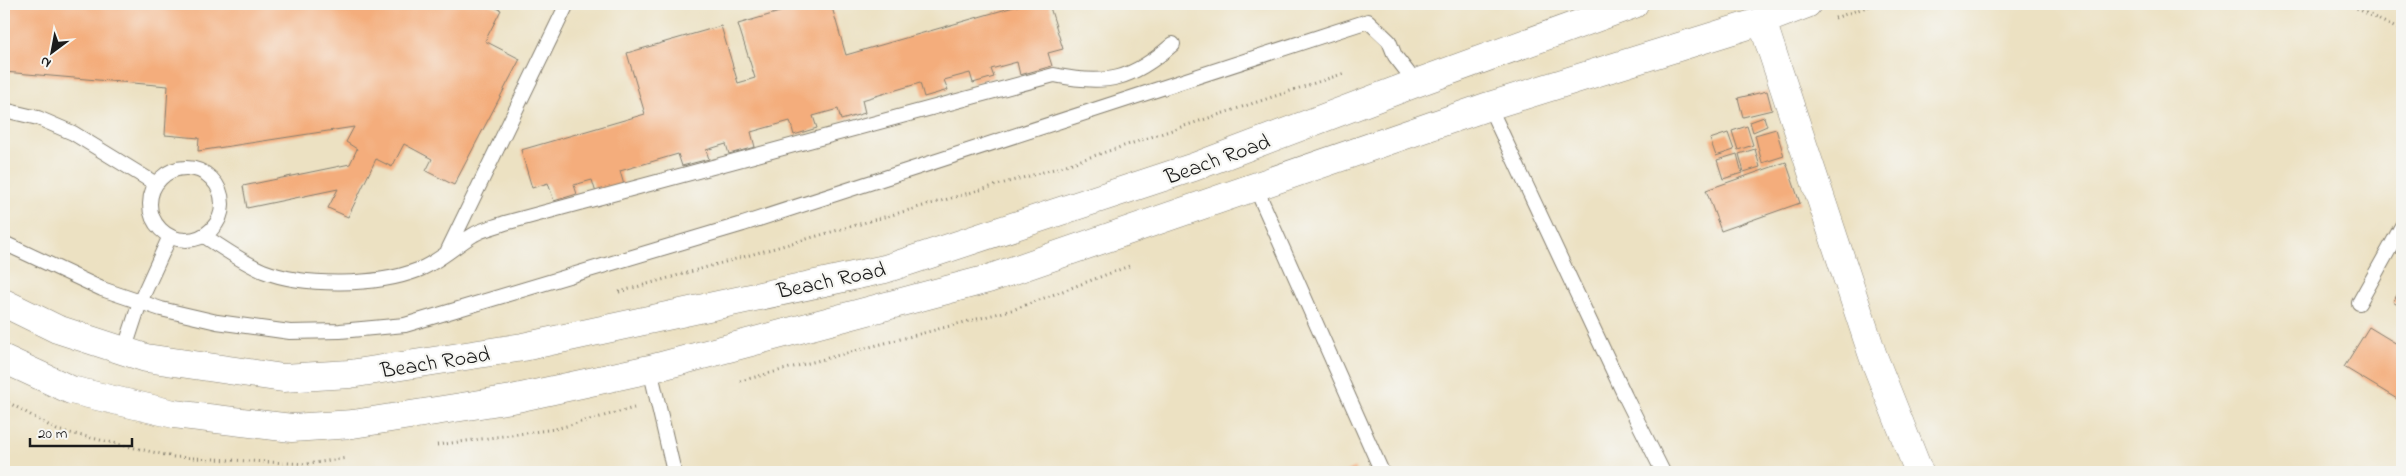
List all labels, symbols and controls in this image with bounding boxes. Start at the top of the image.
north arrow [28,28,78,78]
text: N [36,50,55,73]
street label: Beach Road [1160,127,1275,195]
street label: Beach Road [773,255,889,309]
street label: Beach Road [378,340,492,389]
scale bar [30,416,132,448]
text: 20 m [38,423,68,445]

